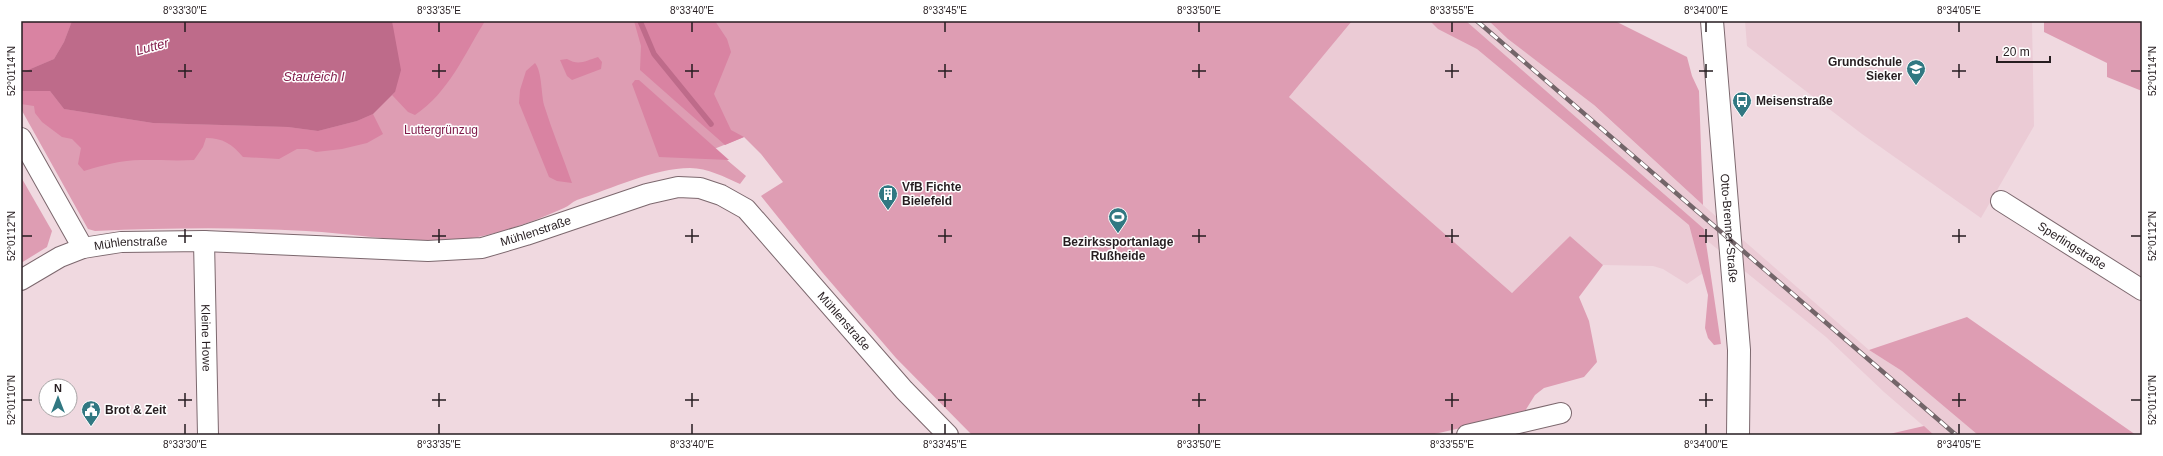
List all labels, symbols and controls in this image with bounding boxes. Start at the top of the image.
text: 8°33'30"E [163,5,207,16]
text: 8°33'35"E [417,5,461,16]
text: 8°33'40"E [670,5,714,16]
text: 8°33'45"E [923,5,967,16]
text: 8°33'50"E [1177,5,1221,16]
text: 8°33'55"E [1430,5,1474,16]
text: 8°34'00"E [1684,5,1728,16]
text: 8°34'05"E [1937,5,1981,16]
water label: Lutter [134,35,171,58]
scale bar [1997,38,2050,64]
text: 20 m [2003,45,2030,59]
text: 52°01'14"N [6,46,17,96]
text: 52°01'14"N [2147,46,2158,96]
place label: Grundschule Sieker [1828,55,1902,83]
school or university icon: Grundschule Sieker [1905,58,1927,86]
water label: Stauteich I [283,69,345,84]
bus stop icon: Meisenstraße [1731,90,1753,118]
place label: Meisenstraße [1756,94,1833,108]
park label: Luttergrünzug [404,123,478,137]
street label: Otto-Brenner-Straße [1718,173,1740,284]
place label: VfB Fichte Bielefeld [902,180,962,208]
building icon: VfB Fichte Bielefeld [877,183,899,211]
sports icon: Bezirkssportanlage Rußheide [1107,206,1129,234]
text: 52°01'12"N [6,211,17,261]
text: 52°01'12"N [2147,211,2158,261]
street label: Mühlenstraße [499,213,573,249]
street label: Sperlingstraße [2035,219,2109,273]
street label: Mühlenstraße [93,234,168,253]
place label: Bezirkssportanlage Rußheide [1063,235,1174,263]
street label: Mühlenstraße [815,289,874,354]
street label: Kleine Howe [198,304,214,372]
text: 52°01'10"N [6,375,17,425]
text: 52°01'10"N [2147,375,2158,425]
north arrow [38,378,78,418]
text: N [54,382,62,394]
public building icon: Brot & Zeit [80,399,102,427]
place label: Brot & Zeit [105,403,166,417]
text: 8°33'30"E [163,439,207,450]
text: 8°33'35"E [417,439,461,450]
text: 8°33'40"E [670,439,714,450]
text: 8°33'45"E [923,439,967,450]
text: 8°33'50"E [1177,439,1221,450]
text: 8°33'55"E [1430,439,1474,450]
text: 8°34'00"E [1684,439,1728,450]
text: 8°34'05"E [1937,439,1981,450]

